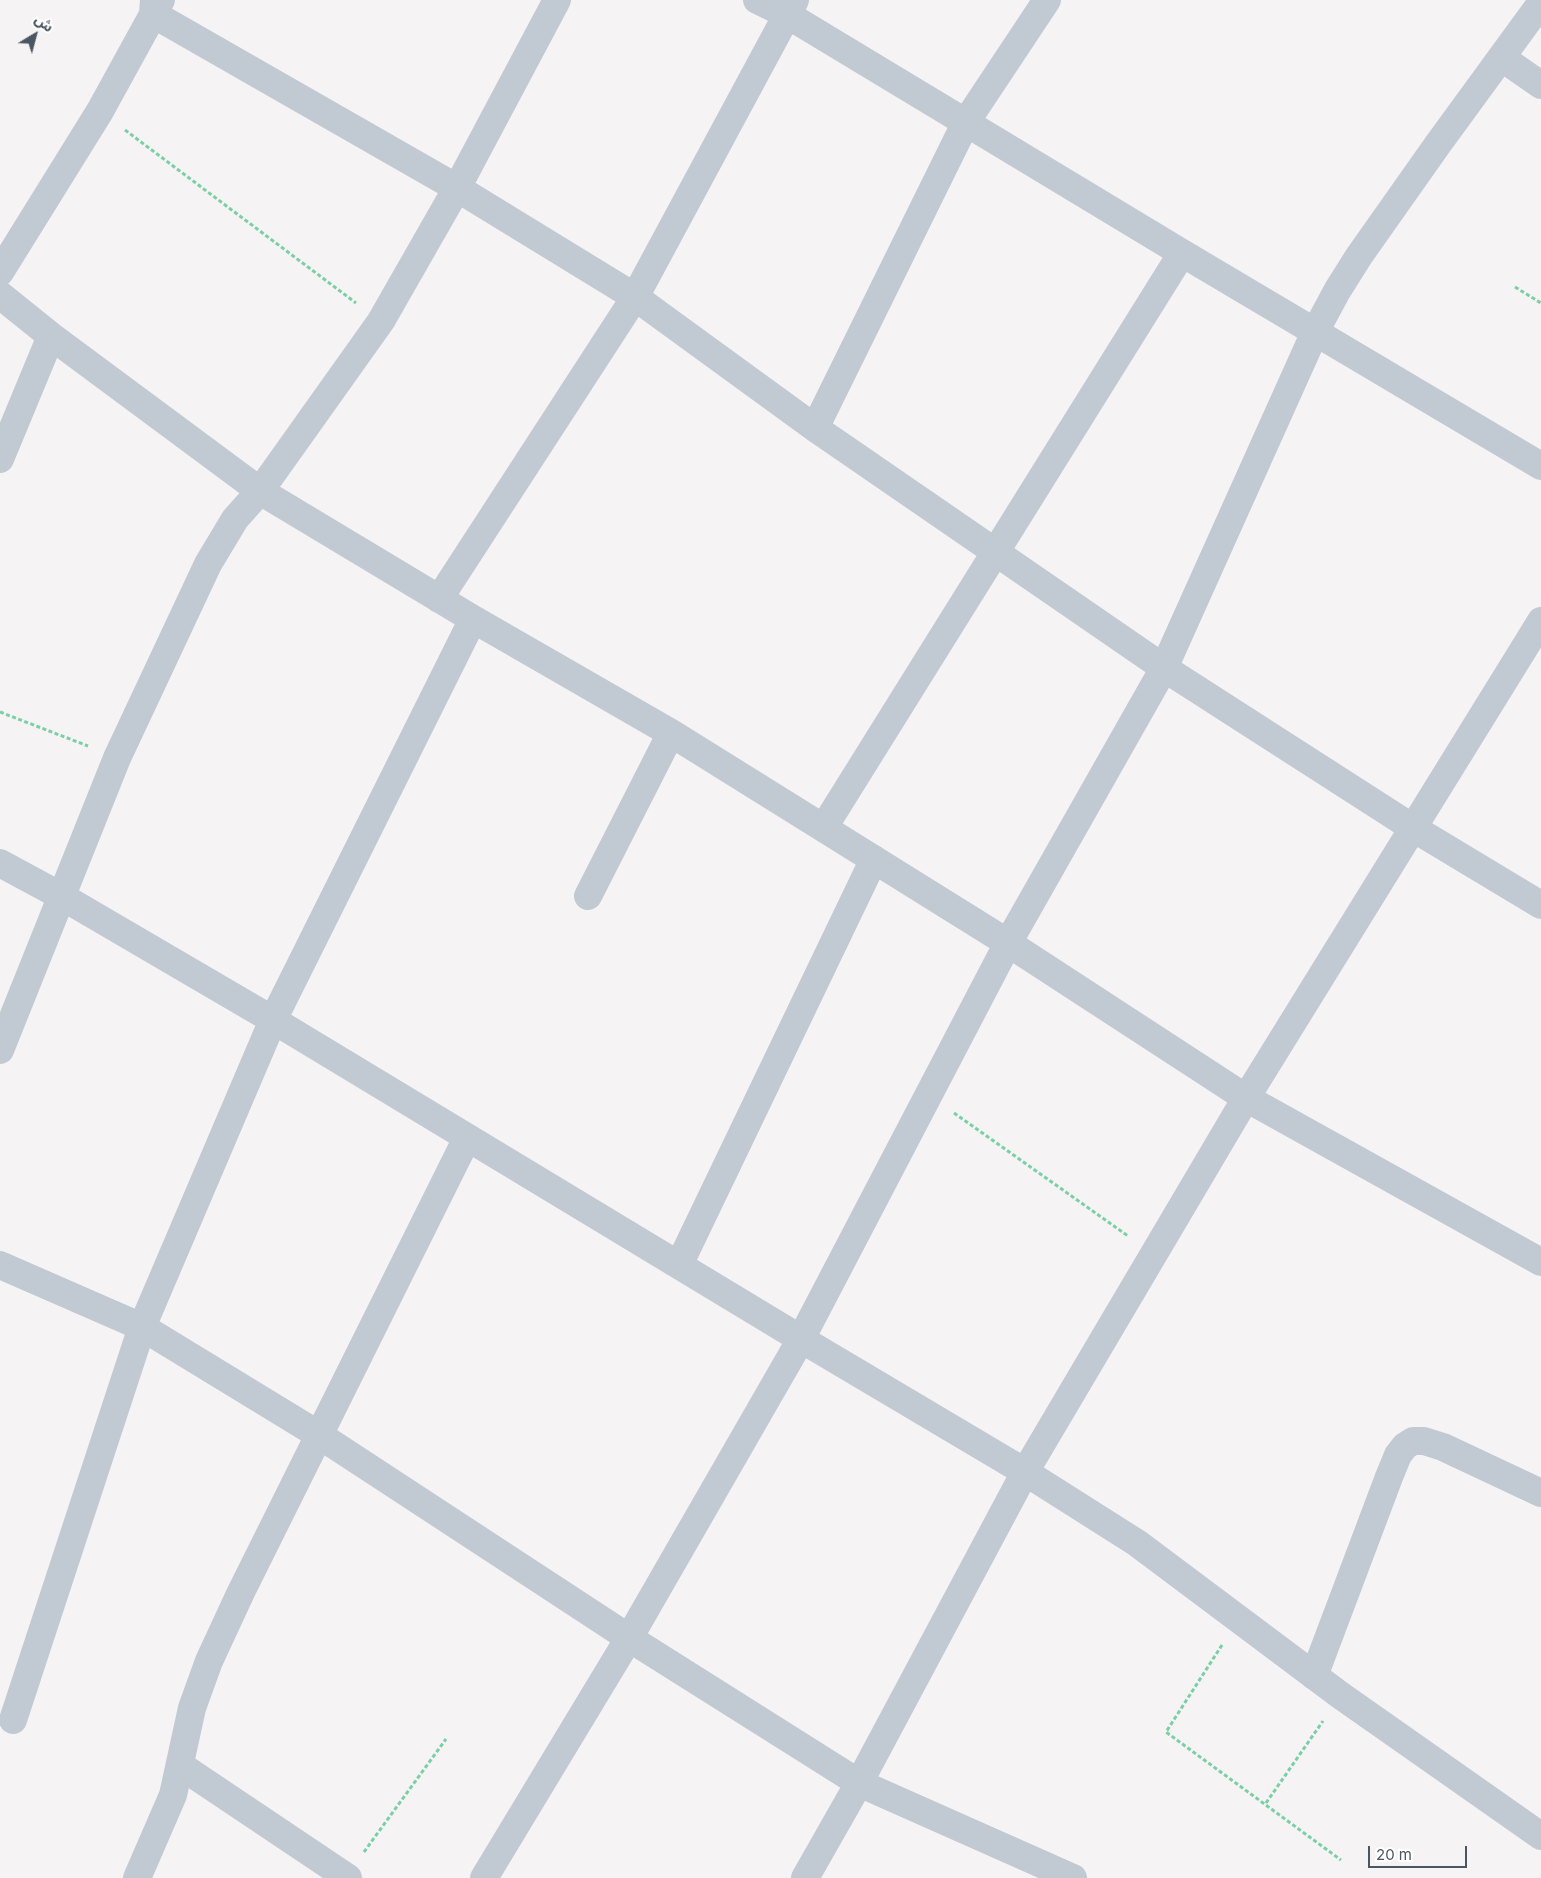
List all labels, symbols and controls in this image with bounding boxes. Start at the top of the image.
north arrow [10,10,60,60]
text: ش [32,10,57,35]
scale bar [1371,1836,1470,1868]
text: 20 m [1376,1845,1412,1864]

